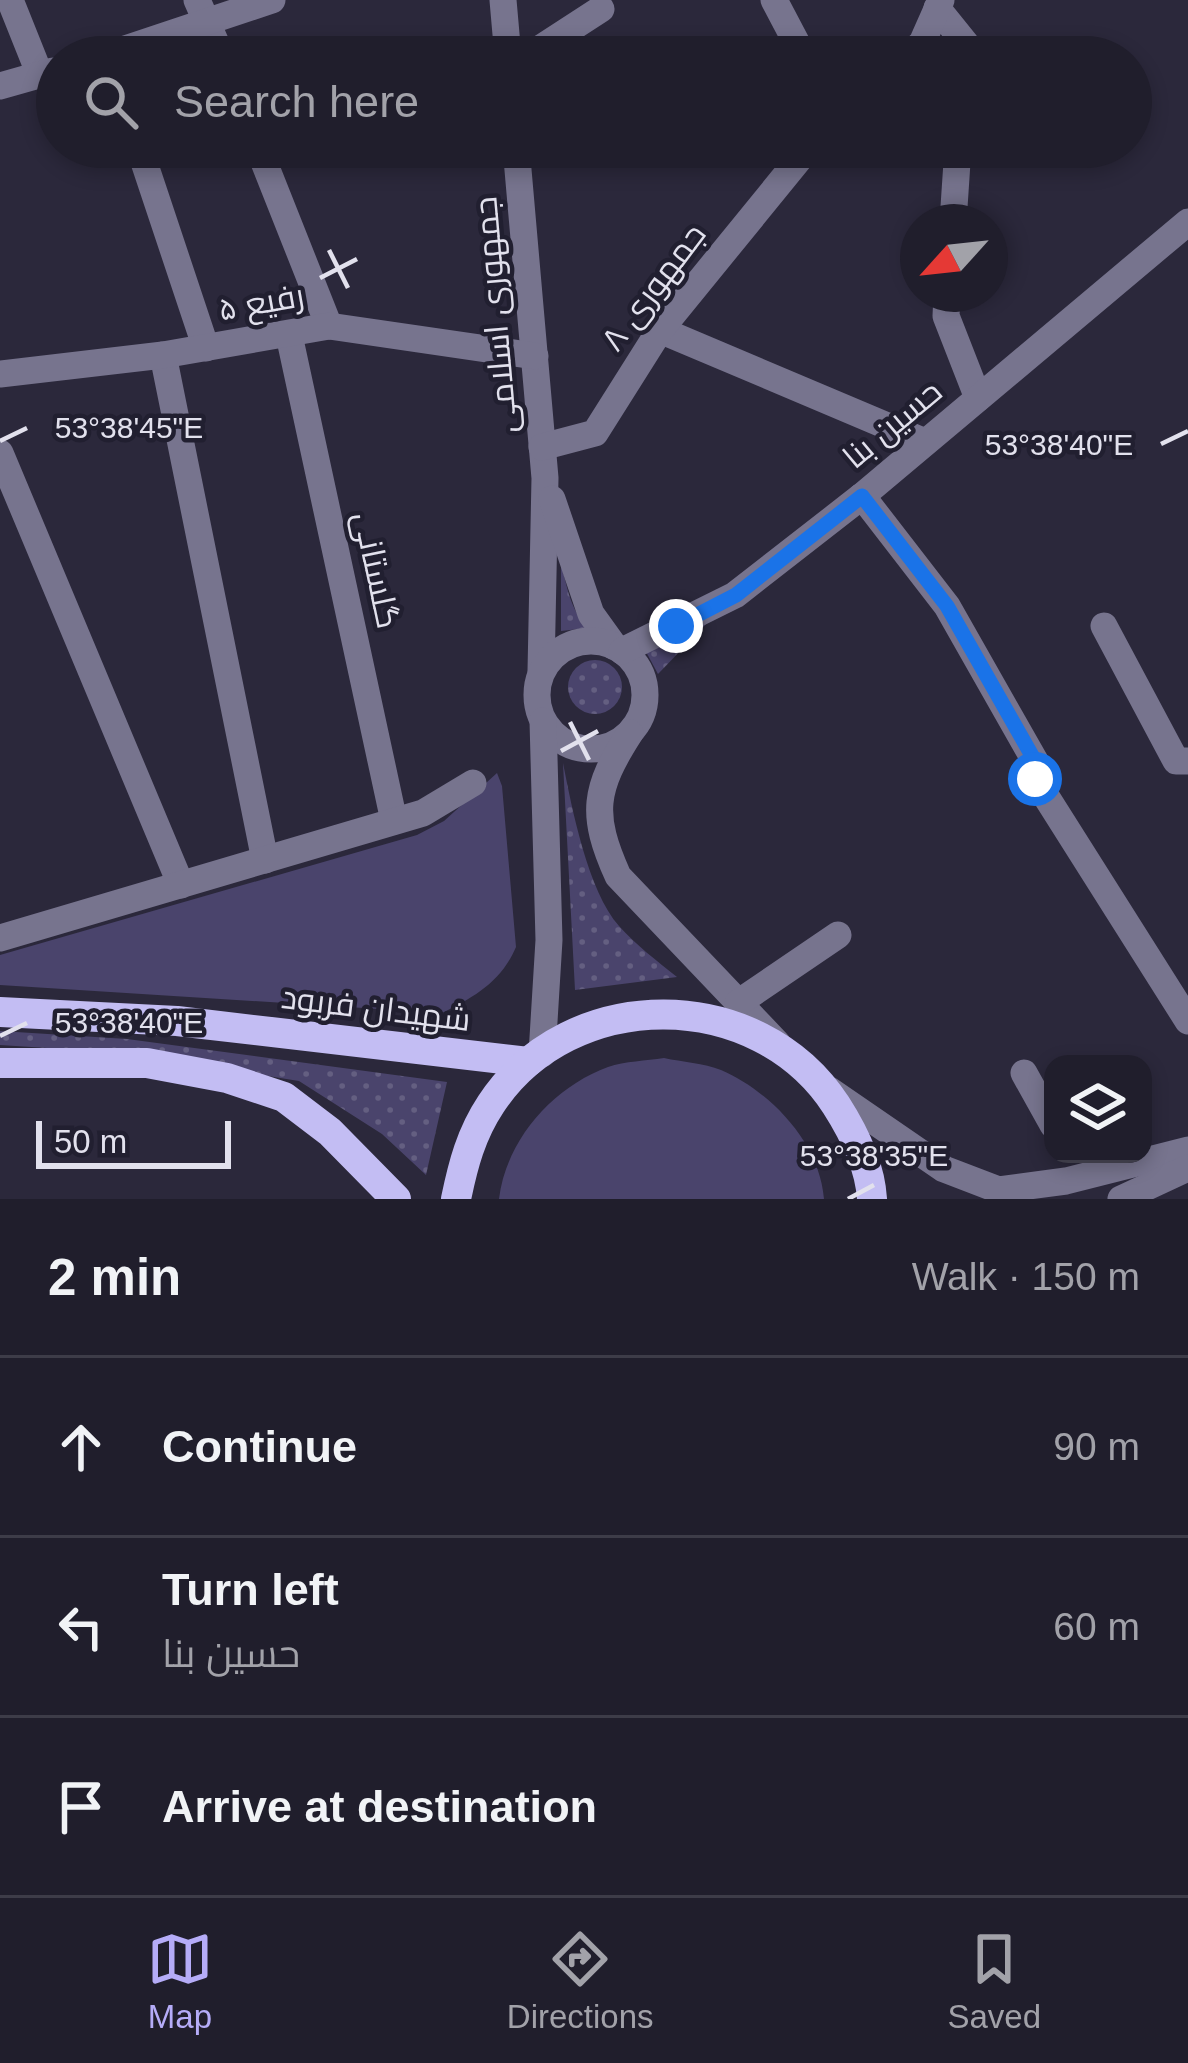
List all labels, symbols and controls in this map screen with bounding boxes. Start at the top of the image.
search box [36,36,1152,168]
icon: search [78,69,144,135]
text: Search here [174,76,419,127]
street label: جمهوری اسلامی [466,195,526,435]
north arrow [900,204,1008,312]
street label: جمهوری ۸ [593,216,714,358]
street label: رفیع ۵ [215,276,307,332]
street label: حسین بنا [835,372,950,477]
text: 53°38'45"E [55,411,203,444]
text: 53°38'40"E [985,428,1133,461]
street label: گلستانی [345,508,407,632]
route end [649,599,703,653]
route start [1008,752,1062,806]
street label: شهيدان فربود [279,978,473,1039]
text: 53°38'40"E [55,1006,203,1039]
map controls [1044,1055,1152,1163]
button: layers [1044,1055,1152,1163]
scale bar [36,1115,231,1168]
text: 50 m [54,1123,127,1160]
text: 53°38'35"E [800,1139,948,1172]
text: 2 min [48,1249,181,1306]
text: Walk · 150 m [912,1255,1140,1298]
icon: ahead [48,1414,114,1480]
text: Continue [162,1421,357,1472]
text: 90 m [1053,1425,1140,1468]
text: Turn left [162,1564,339,1615]
icon: left [48,1594,114,1660]
text: 60 m [1053,1605,1140,1648]
text: حسین بنا [162,1632,300,1675]
icon: arrive [48,1774,114,1840]
text: Arrive at destination [162,1781,597,1832]
tab: Map [147,1926,213,2036]
tab: Directions [507,1926,654,2036]
tab: Saved [947,1926,1041,2036]

